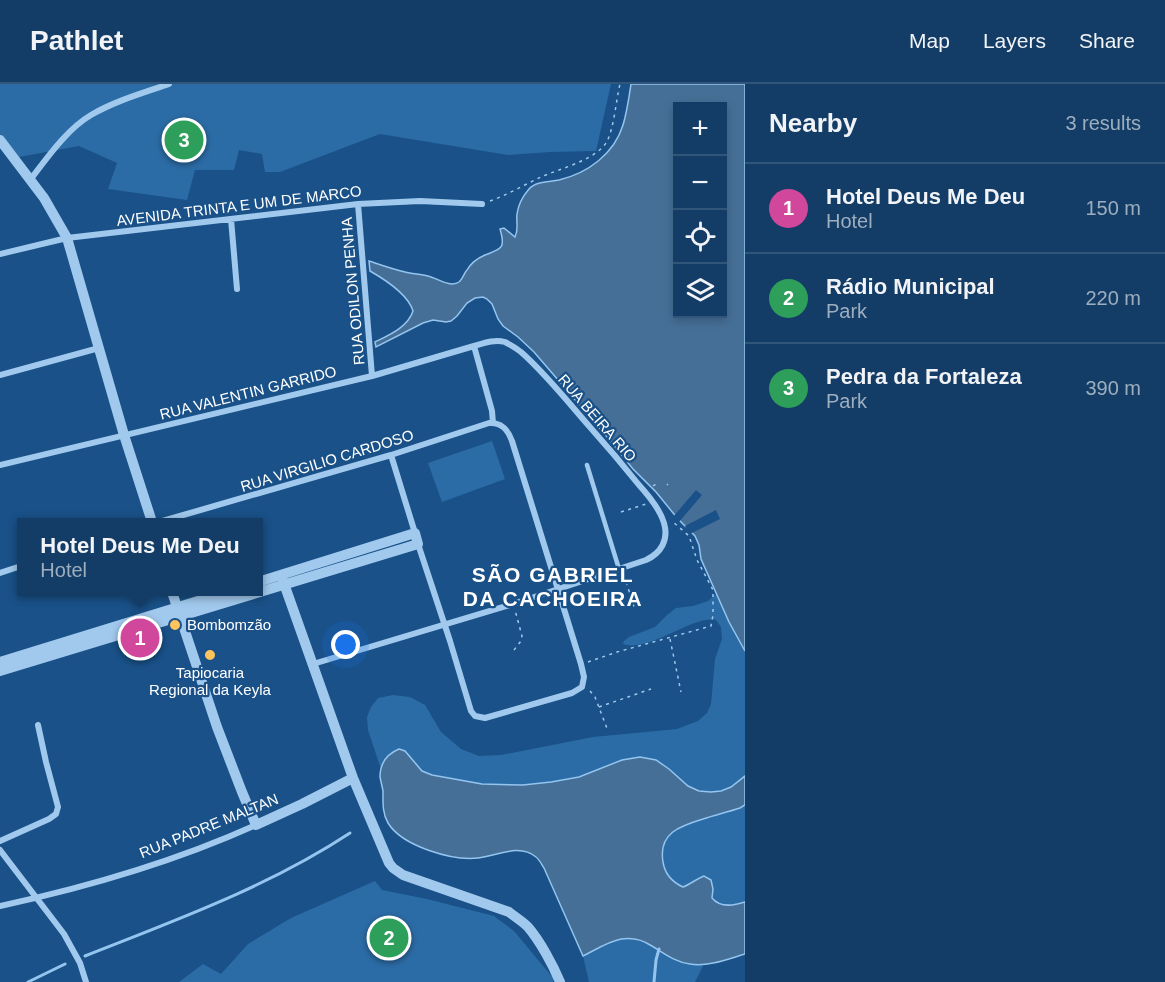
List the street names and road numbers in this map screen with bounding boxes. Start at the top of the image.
street label: AVENIDA TRINTA E UM DE MARCO [115,182,362,229]
street label: RUA ODILON PENHA [338,216,367,366]
street label: RUA VALENTIN GARRIDO [158,362,338,423]
street label: RUA BEIRA RIO [555,371,640,465]
street label: RUA VIRGILIO CARDOSO [238,426,415,495]
street label: RUA PADRE MALTAN [137,790,281,861]

